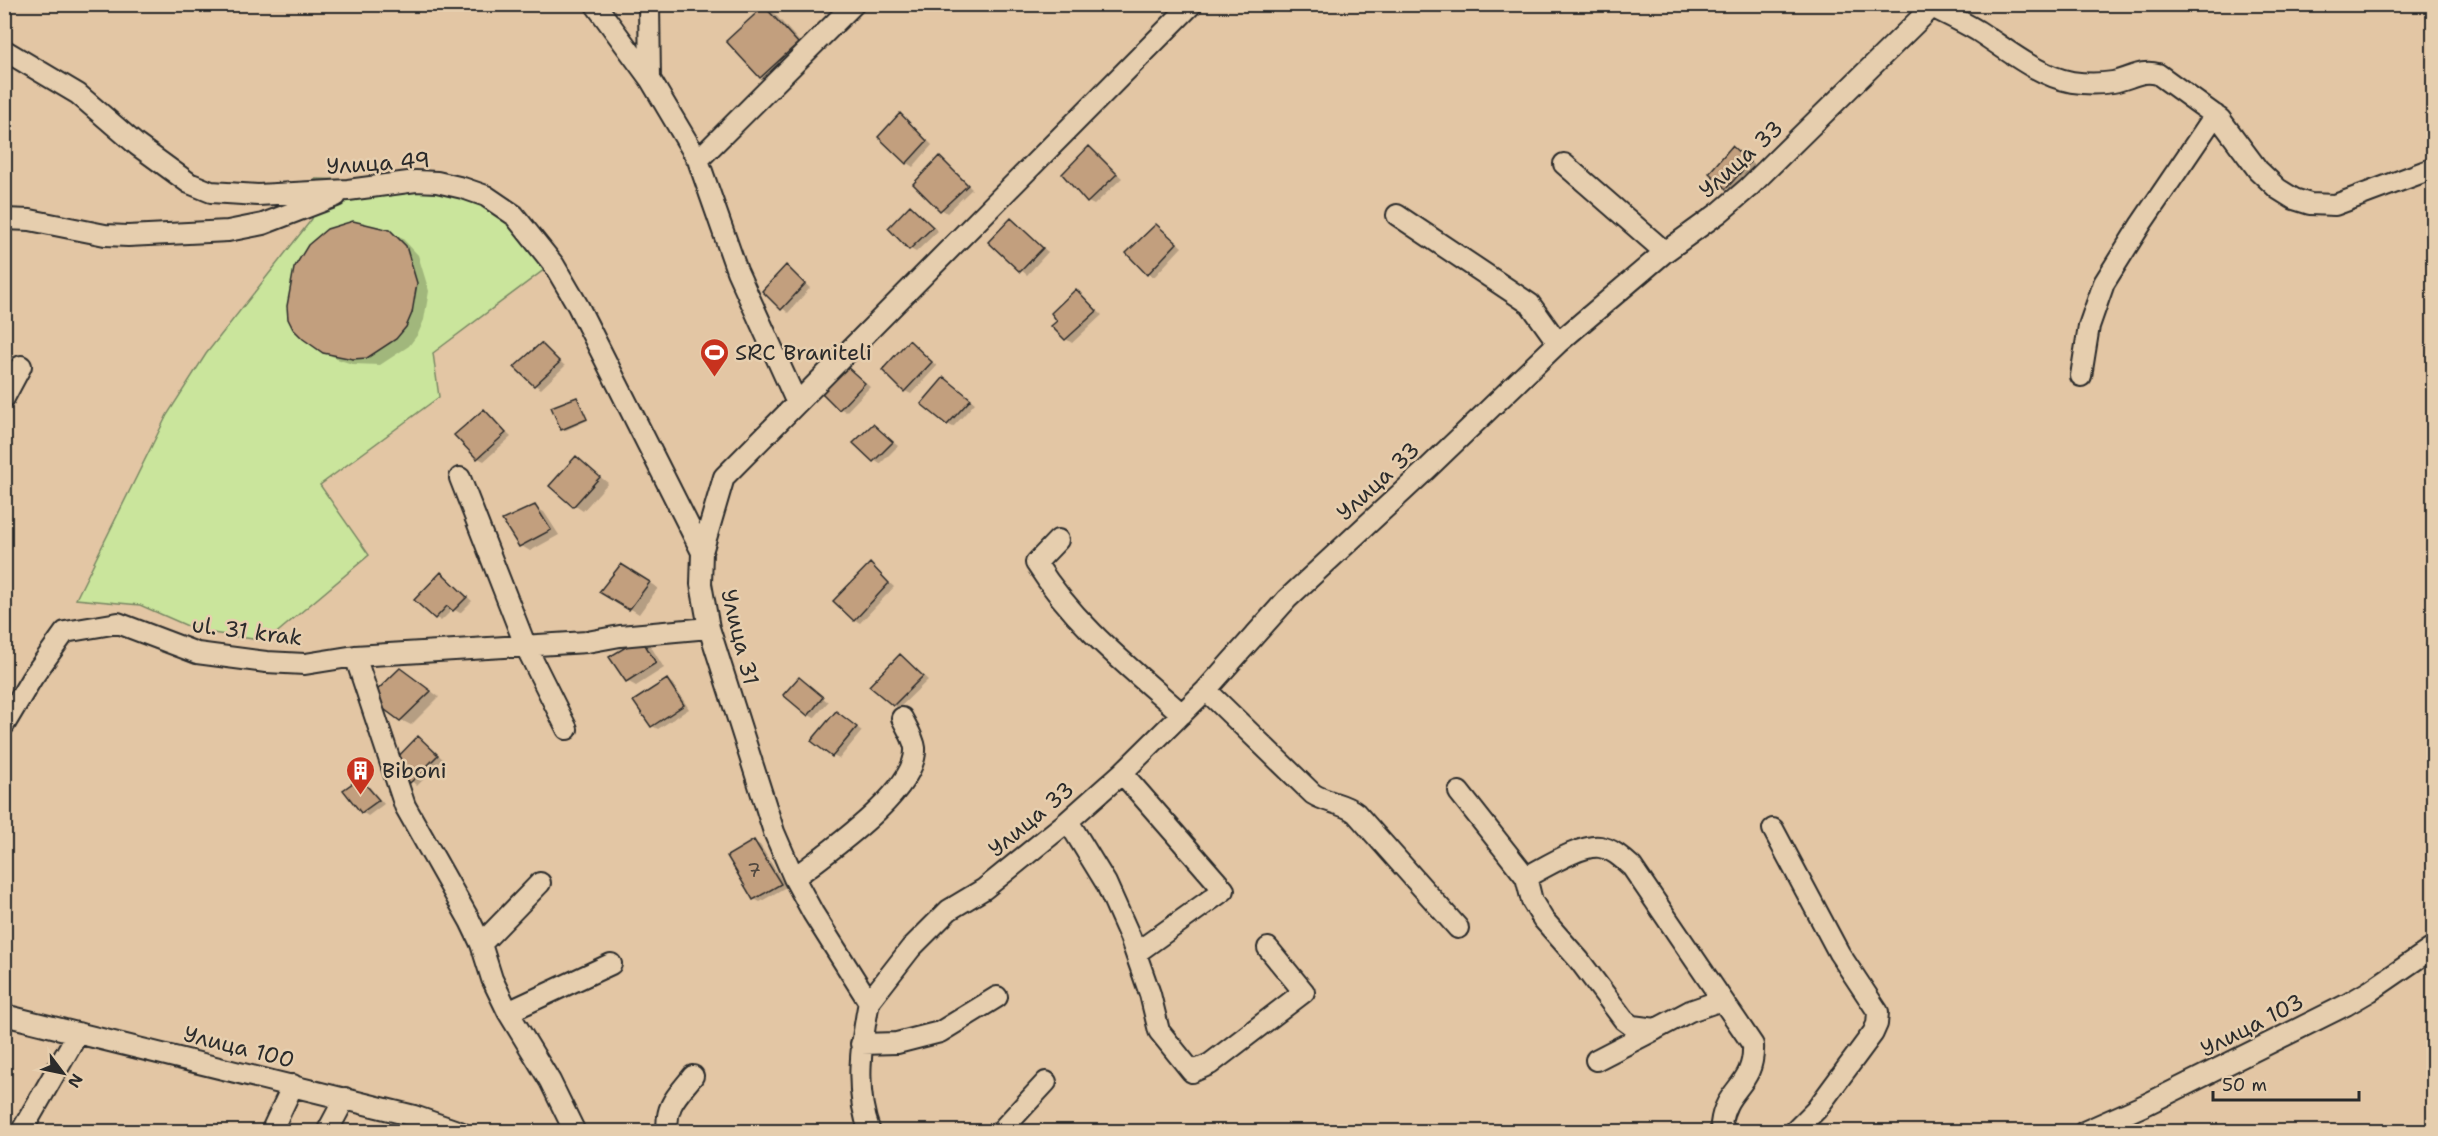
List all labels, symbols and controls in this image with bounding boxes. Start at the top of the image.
street label: Улица 33 [1693,114,1789,204]
street label: Улица 49 [325,145,431,181]
sports icon: SRC Braniteli [698,336,730,378]
place label: SRC Braniteli [735,338,872,367]
street label: Улица 33 [1330,435,1426,527]
street label: Улица 31 [714,586,766,688]
street label: ul. 31 krak [190,610,304,652]
building icon: Biboni [345,754,377,796]
place label: Biboni [382,756,447,785]
street label: Улица 33 [982,775,1080,863]
house number: 7 [747,857,761,883]
street label: Улица 103 [2195,987,2309,1063]
street label: Улица 100 [181,1019,297,1075]
north arrow [33,1043,93,1103]
scale bar [2213,1064,2358,1102]
text: N [63,1070,88,1092]
text: 50 m [2222,1073,2267,1097]

